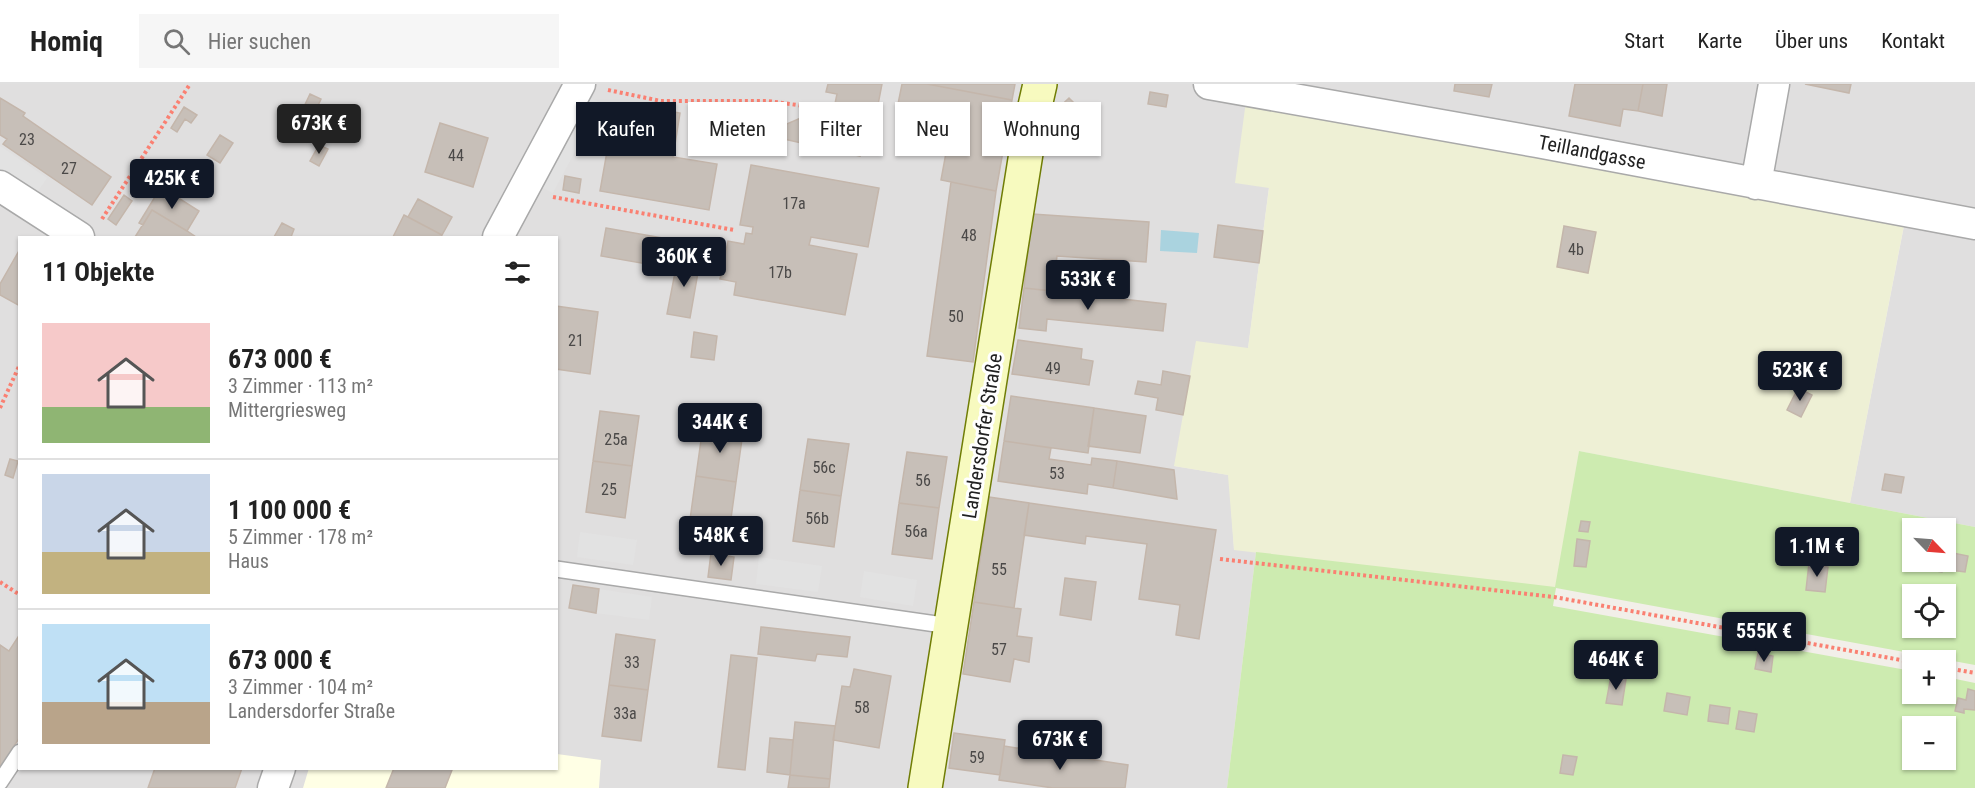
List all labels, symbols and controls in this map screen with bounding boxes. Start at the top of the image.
search box [139,14,559,68]
text: Homiq [30,25,103,58]
icon: search [160,25,193,58]
text: Hier suchen [208,29,311,54]
text: Start [1624,29,1665,53]
text: Karte [1698,29,1742,53]
text: Über uns [1775,29,1848,53]
text: Kontakt [1881,29,1945,53]
chip: Kaufen [576,102,676,156]
chip: Mieten [688,102,787,156]
chip: Filter [799,102,883,156]
chip: Neu [895,102,970,156]
chip: Wohnung [982,102,1101,156]
pin: 673K € [270,104,368,155]
text: 673K € [291,111,347,135]
house number: 23 [19,130,35,149]
street label: Teillandgasse [1536,130,1648,174]
house number: 44 [448,146,464,165]
house number: 27 [61,159,77,178]
pin: 425K € [123,159,221,210]
text: 425K € [144,166,200,190]
house number: 17a [782,194,806,213]
house number: 48 [961,226,977,245]
pin: 360K € [635,237,733,288]
house number: 4b [1568,240,1584,259]
text: 360K € [656,244,712,268]
icon: filters [501,256,534,289]
text: 11 Objekte [42,257,155,287]
pin: 533K € [1039,260,1137,311]
house number: 17b [768,263,792,282]
text: 533K € [1060,267,1116,291]
house number: 50 [948,307,964,326]
house number: 21 [568,331,584,350]
text: 673 000 € [228,344,332,374]
icon: home [90,347,162,419]
pin: 523K € [1751,351,1849,402]
street label: Landersdorfer Straße [957,352,1007,520]
text: 523K € [1772,358,1828,382]
house number: 49 [1045,359,1061,378]
text: 3 Zimmer · 113 m² [228,374,373,398]
text: Mittergriesweg [228,398,346,422]
pin: 344K € [671,403,769,454]
text: 344K € [692,410,748,434]
house number: 25a [604,430,628,449]
house number: 56c [812,458,836,477]
house number: 53 [1049,464,1065,483]
house number: 56 [915,471,931,490]
house number: 25 [601,480,617,499]
text: 1 100 000 € [228,495,351,525]
icon: home [90,498,162,570]
house number: 56b [805,509,829,528]
pin: 548K € [672,516,770,567]
north arrow [1902,518,1956,572]
map controls [1902,518,1956,770]
house number: 56a [904,522,928,541]
text: 548K € [693,523,749,547]
text: 5 Zimmer · 178 m² [228,525,373,549]
pin: 1.1M € [1768,527,1866,578]
text: 1.1M € [1789,534,1845,558]
text: Haus [228,549,269,573]
house number: 55 [991,560,1007,579]
button: locate [1902,584,1956,638]
pin: 555K € [1715,612,1813,663]
text: 555K € [1736,619,1792,643]
house number: 57 [991,640,1007,659]
pin: 464K € [1567,640,1665,691]
text: 673 000 € [228,645,332,675]
text: 464K € [1588,647,1644,671]
icon: home [90,648,162,720]
button: + [1902,650,1956,704]
house number: 33 [624,653,640,672]
text: 3 Zimmer · 104 m² [228,675,373,699]
house number: 58 [854,698,870,717]
text: Landersdorfer Straße [228,699,395,723]
house number: 33a [613,704,637,723]
button: − [1902,716,1956,770]
pin: 673K € [1011,720,1109,771]
text: 673K € [1032,727,1088,751]
house number: 59 [969,748,985,767]

